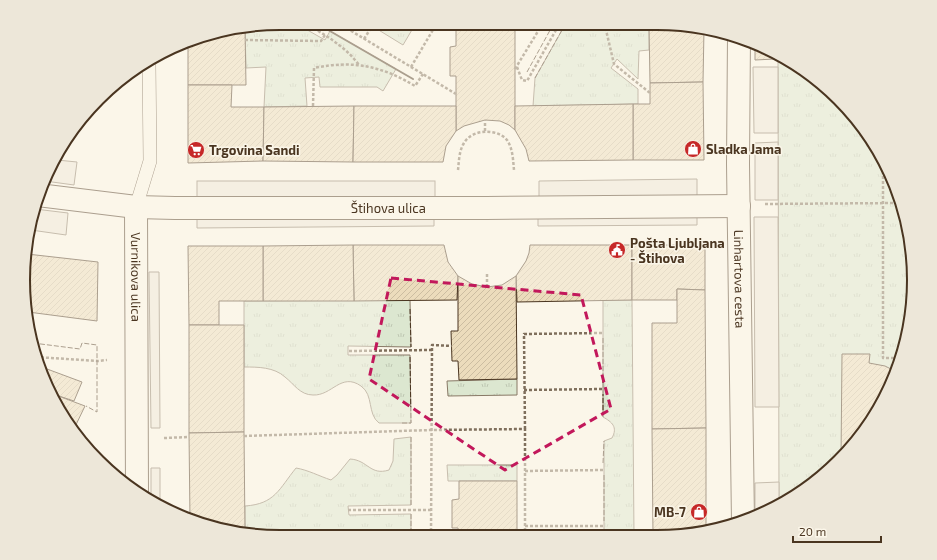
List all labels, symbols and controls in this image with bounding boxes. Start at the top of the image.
shop icon: Sladka Jama [683,139,703,159]
supermarket icon: Trgovina Sandi [186,140,206,160]
place label: Sladka Jama [706,141,781,157]
place label: Trgovina Sandi [209,142,300,158]
street label: Štihova ulica [351,200,426,216]
street label: Linhartova cesta [731,230,748,328]
street label: Vurnikova ulica [128,232,144,322]
place label: Pošta Ljubljana - Štihova [630,235,725,266]
public building icon: Pošta Ljubljana - Štihova [607,240,627,260]
shop icon: MB-7 [689,502,709,522]
place label: MB-7 [654,504,686,520]
scale bar [793,518,881,544]
text: 20 m [799,524,826,538]

